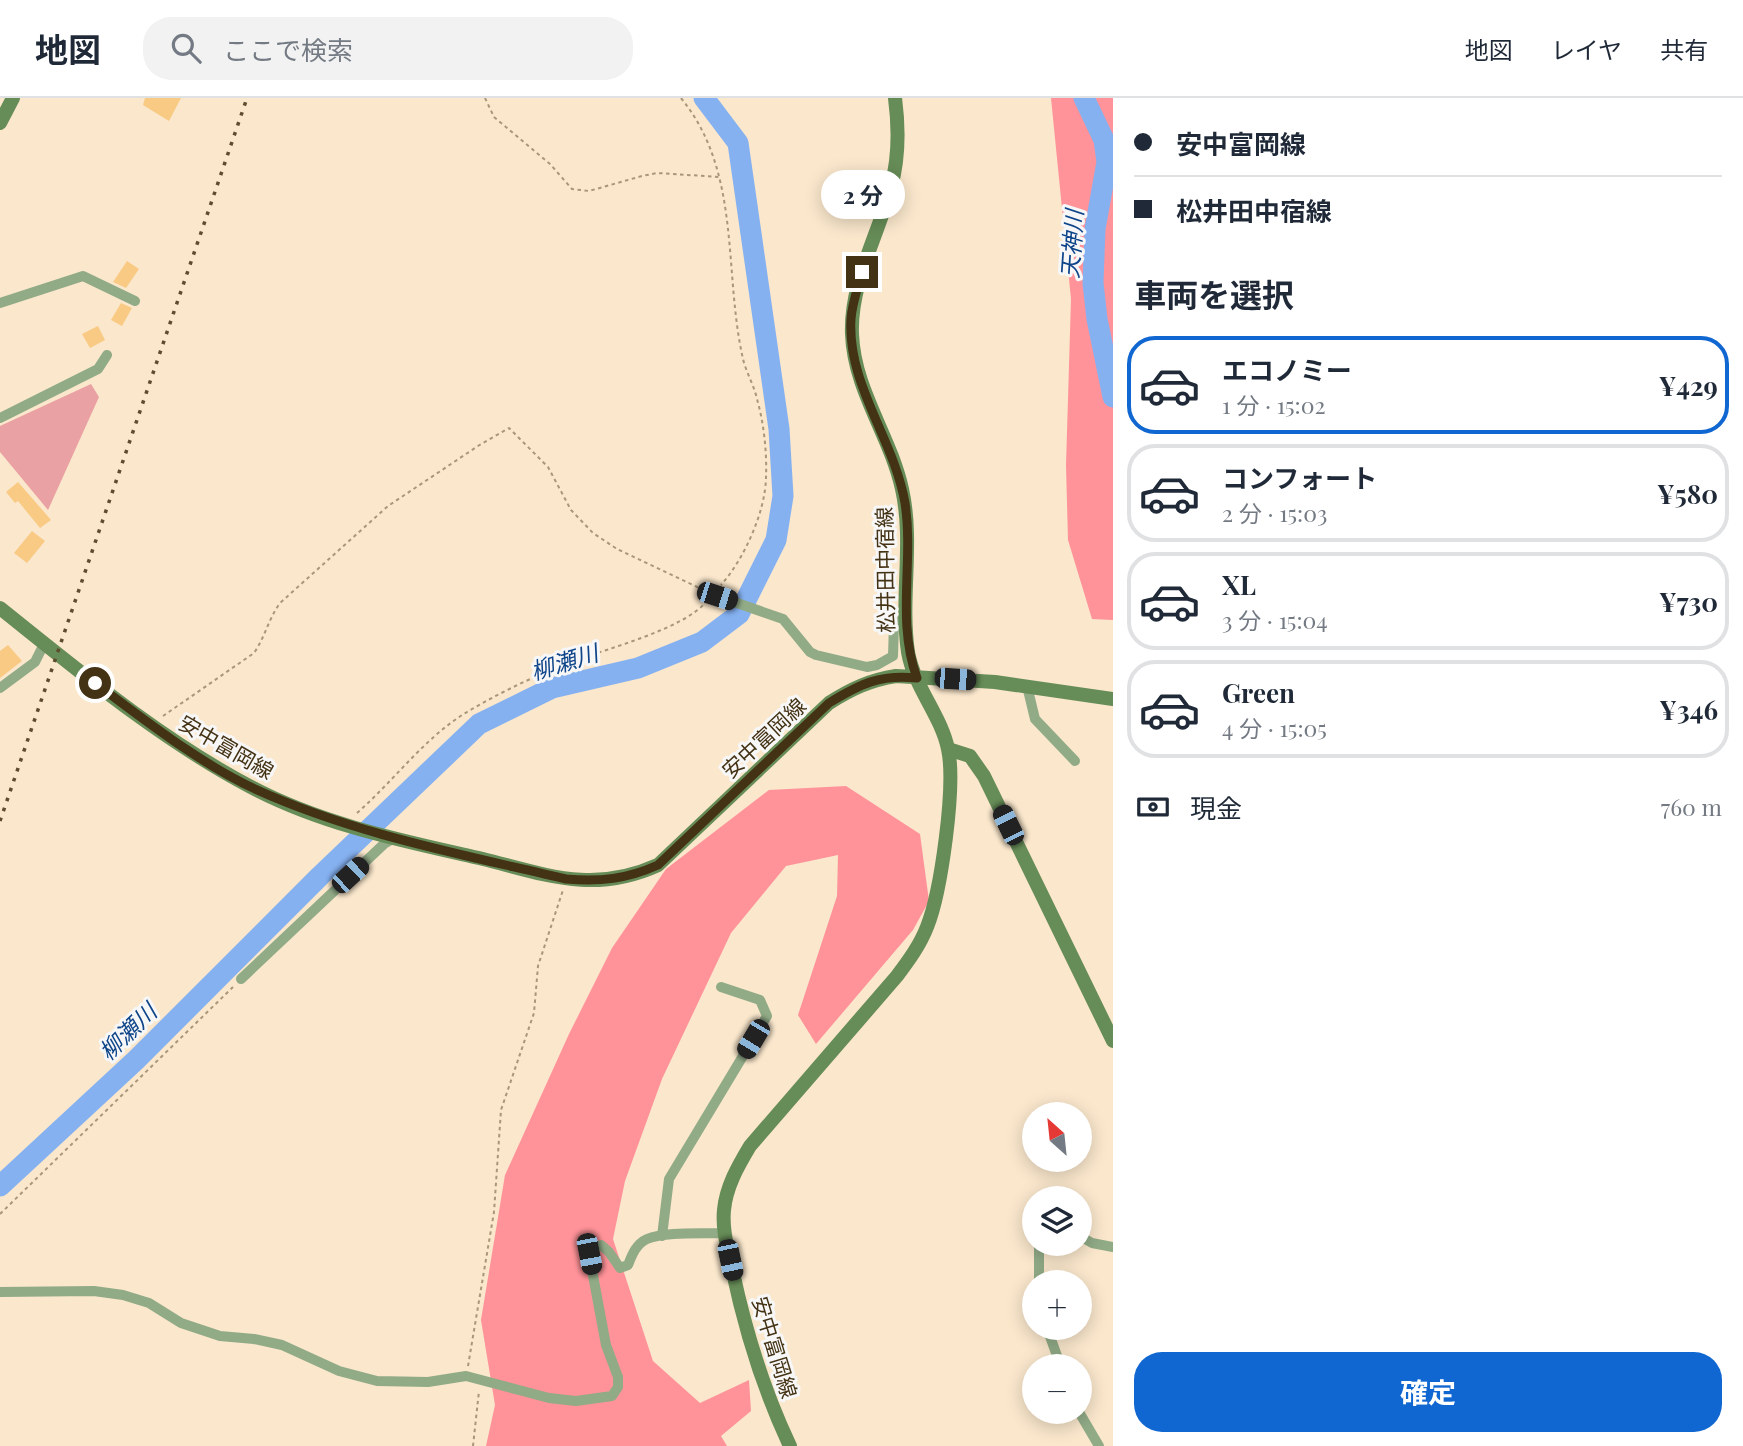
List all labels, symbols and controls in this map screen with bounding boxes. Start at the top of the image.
search box [143,17,633,80]
text: 地図 [35,26,101,70]
icon: search [167,29,205,67]
text: ここで検索 [223,32,353,67]
text: 地図 [1465,33,1513,65]
text: レイヤ [1551,33,1622,65]
text: 共有 [1660,33,1708,65]
text: 安中富岡線 [1176,126,1306,161]
callout: 2 分 [820,170,904,220]
text: 2 分 [843,179,883,210]
text: 松井田中宿線 [1176,193,1332,228]
water label: 天神川 [1053,206,1089,279]
route end [846,256,878,288]
text: 車両を選択 [1134,272,1294,315]
text: エコノミー [1222,352,1352,387]
icon: car [1138,354,1201,417]
text: ¥429 [1659,368,1718,403]
text: 1 分 · 15:02 [1222,389,1325,420]
text: コンフォート [1222,460,1377,495]
icon: car [1138,462,1201,525]
text: ¥580 [1657,476,1718,511]
text: 2 分 · 15:03 [1222,497,1327,528]
street label: 松井田中宿線 [869,507,899,633]
text: XL [1222,567,1256,602]
icon: car [1138,570,1201,633]
car [694,580,741,612]
text: ¥730 [1659,584,1718,619]
text: 3 分 · 15:04 [1222,604,1328,635]
water label: 柳瀬川 [526,635,604,686]
route start [79,667,111,699]
car [934,667,977,691]
text: Green [1222,675,1295,710]
icon: car [1138,678,1201,741]
street label: 安中富岡線 [715,691,811,783]
text: ¥346 [1659,692,1718,727]
street label: 安中富岡線 [175,708,279,784]
text: 4 分 · 15:05 [1222,712,1327,743]
icon: cash [1134,788,1172,826]
text: 現金 [1190,790,1242,825]
text: 760 m [1661,791,1722,822]
car [990,802,1027,848]
car [328,853,373,897]
water label: 柳瀬川 [91,994,165,1066]
car [734,1016,773,1062]
north arrow [1022,1102,1092,1172]
map controls [1022,1102,1092,1424]
button: layers [1022,1186,1092,1256]
car [575,1231,604,1277]
car [716,1237,745,1283]
button: + [1022,1270,1092,1340]
street label: 安中富岡線 [747,1293,805,1401]
button: 確定 [1134,1352,1722,1432]
button: − [1022,1354,1092,1424]

